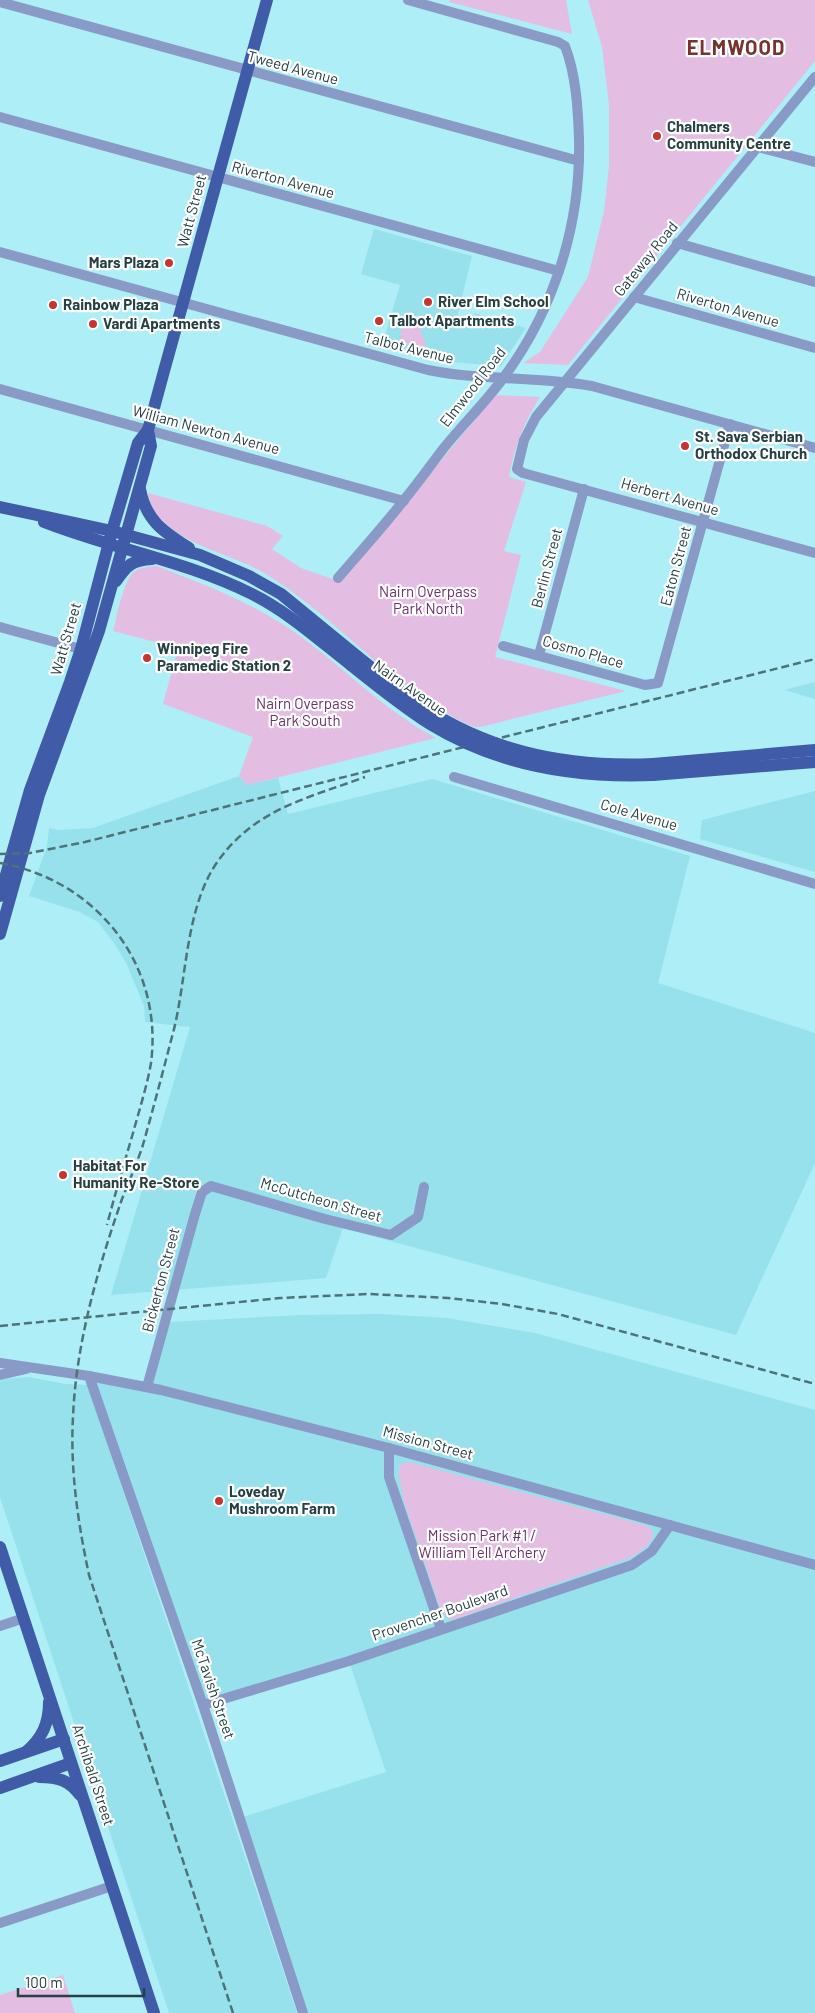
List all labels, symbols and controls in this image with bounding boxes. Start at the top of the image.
district label: ELMWOOD [687,35,785,59]
street label: Tweed Avenue [246,46,341,88]
place label: Chalmers Community Centre [667,117,791,152]
marker: Chalmers Community Centre [651,130,663,142]
street label: Riverton Avenue [230,157,337,201]
street label: Watt Street [173,172,209,249]
street label: Gateway Road [610,217,681,299]
place label: Mars Plaza [89,253,159,271]
marker: Mars Plaza [163,257,175,269]
street label: Riverton Avenue [675,284,782,330]
place label: River Elm School [438,292,549,310]
place label: Rainbow Plaza [63,295,159,313]
marker: River Elm School [422,296,434,308]
marker: Rainbow Plaza [47,299,59,311]
place label: Talbot Apartments [389,311,515,329]
place label: Vardi Apartments [103,314,221,332]
marker: Talbot Apartments [373,315,385,327]
marker: Vardi Apartments [87,318,99,330]
street label: Talbot Avenue [363,327,456,367]
street label: Elmwood Road [436,343,509,430]
street label: William Newton Avenue [131,401,282,457]
place label: St. Sava Serbian Orthodox Church [695,427,807,462]
marker: St. Sava Serbian Orthodox Church [679,440,691,452]
street label: Herbert Avenue [619,473,721,519]
street label: Eaton Street [656,524,694,608]
street label: Berlin Street [527,526,565,610]
park label: Nairn Overpass Park North [379,582,477,617]
street label: Watt Street [46,600,84,677]
street label: Cosmo Place [541,631,626,671]
place label: Winnipeg Fire Paramedic Station 2 [157,639,291,674]
marker: Winnipeg Fire Paramedic Station 2 [141,652,153,664]
street label: Nairn Avenue [370,655,451,719]
park label: Nairn Overpass Park South [256,694,354,729]
street label: Cole Avenue [599,794,680,834]
place label: Habitat For Humanity Re-Store [73,1156,199,1191]
marker: Habitat For Humanity Re-Store [57,1169,69,1181]
street label: McCutcheon Street [259,1173,384,1225]
street label: Bickerton Street [137,1226,183,1334]
street label: Mission Street [381,1421,475,1463]
place label: Loveday Mushroom Farm [229,1482,335,1517]
marker: Loveday Mushroom Farm [213,1495,225,1507]
park label: Mission Park #1 / William Tell Archery [418,1526,546,1561]
street label: Provencher Boulevard [369,1580,510,1644]
street label: McTavish Street [188,1636,239,1741]
street label: Archibald Street [69,1722,119,1828]
scale bar [18,1966,144,1998]
text: 100 m [25,1973,63,1991]

